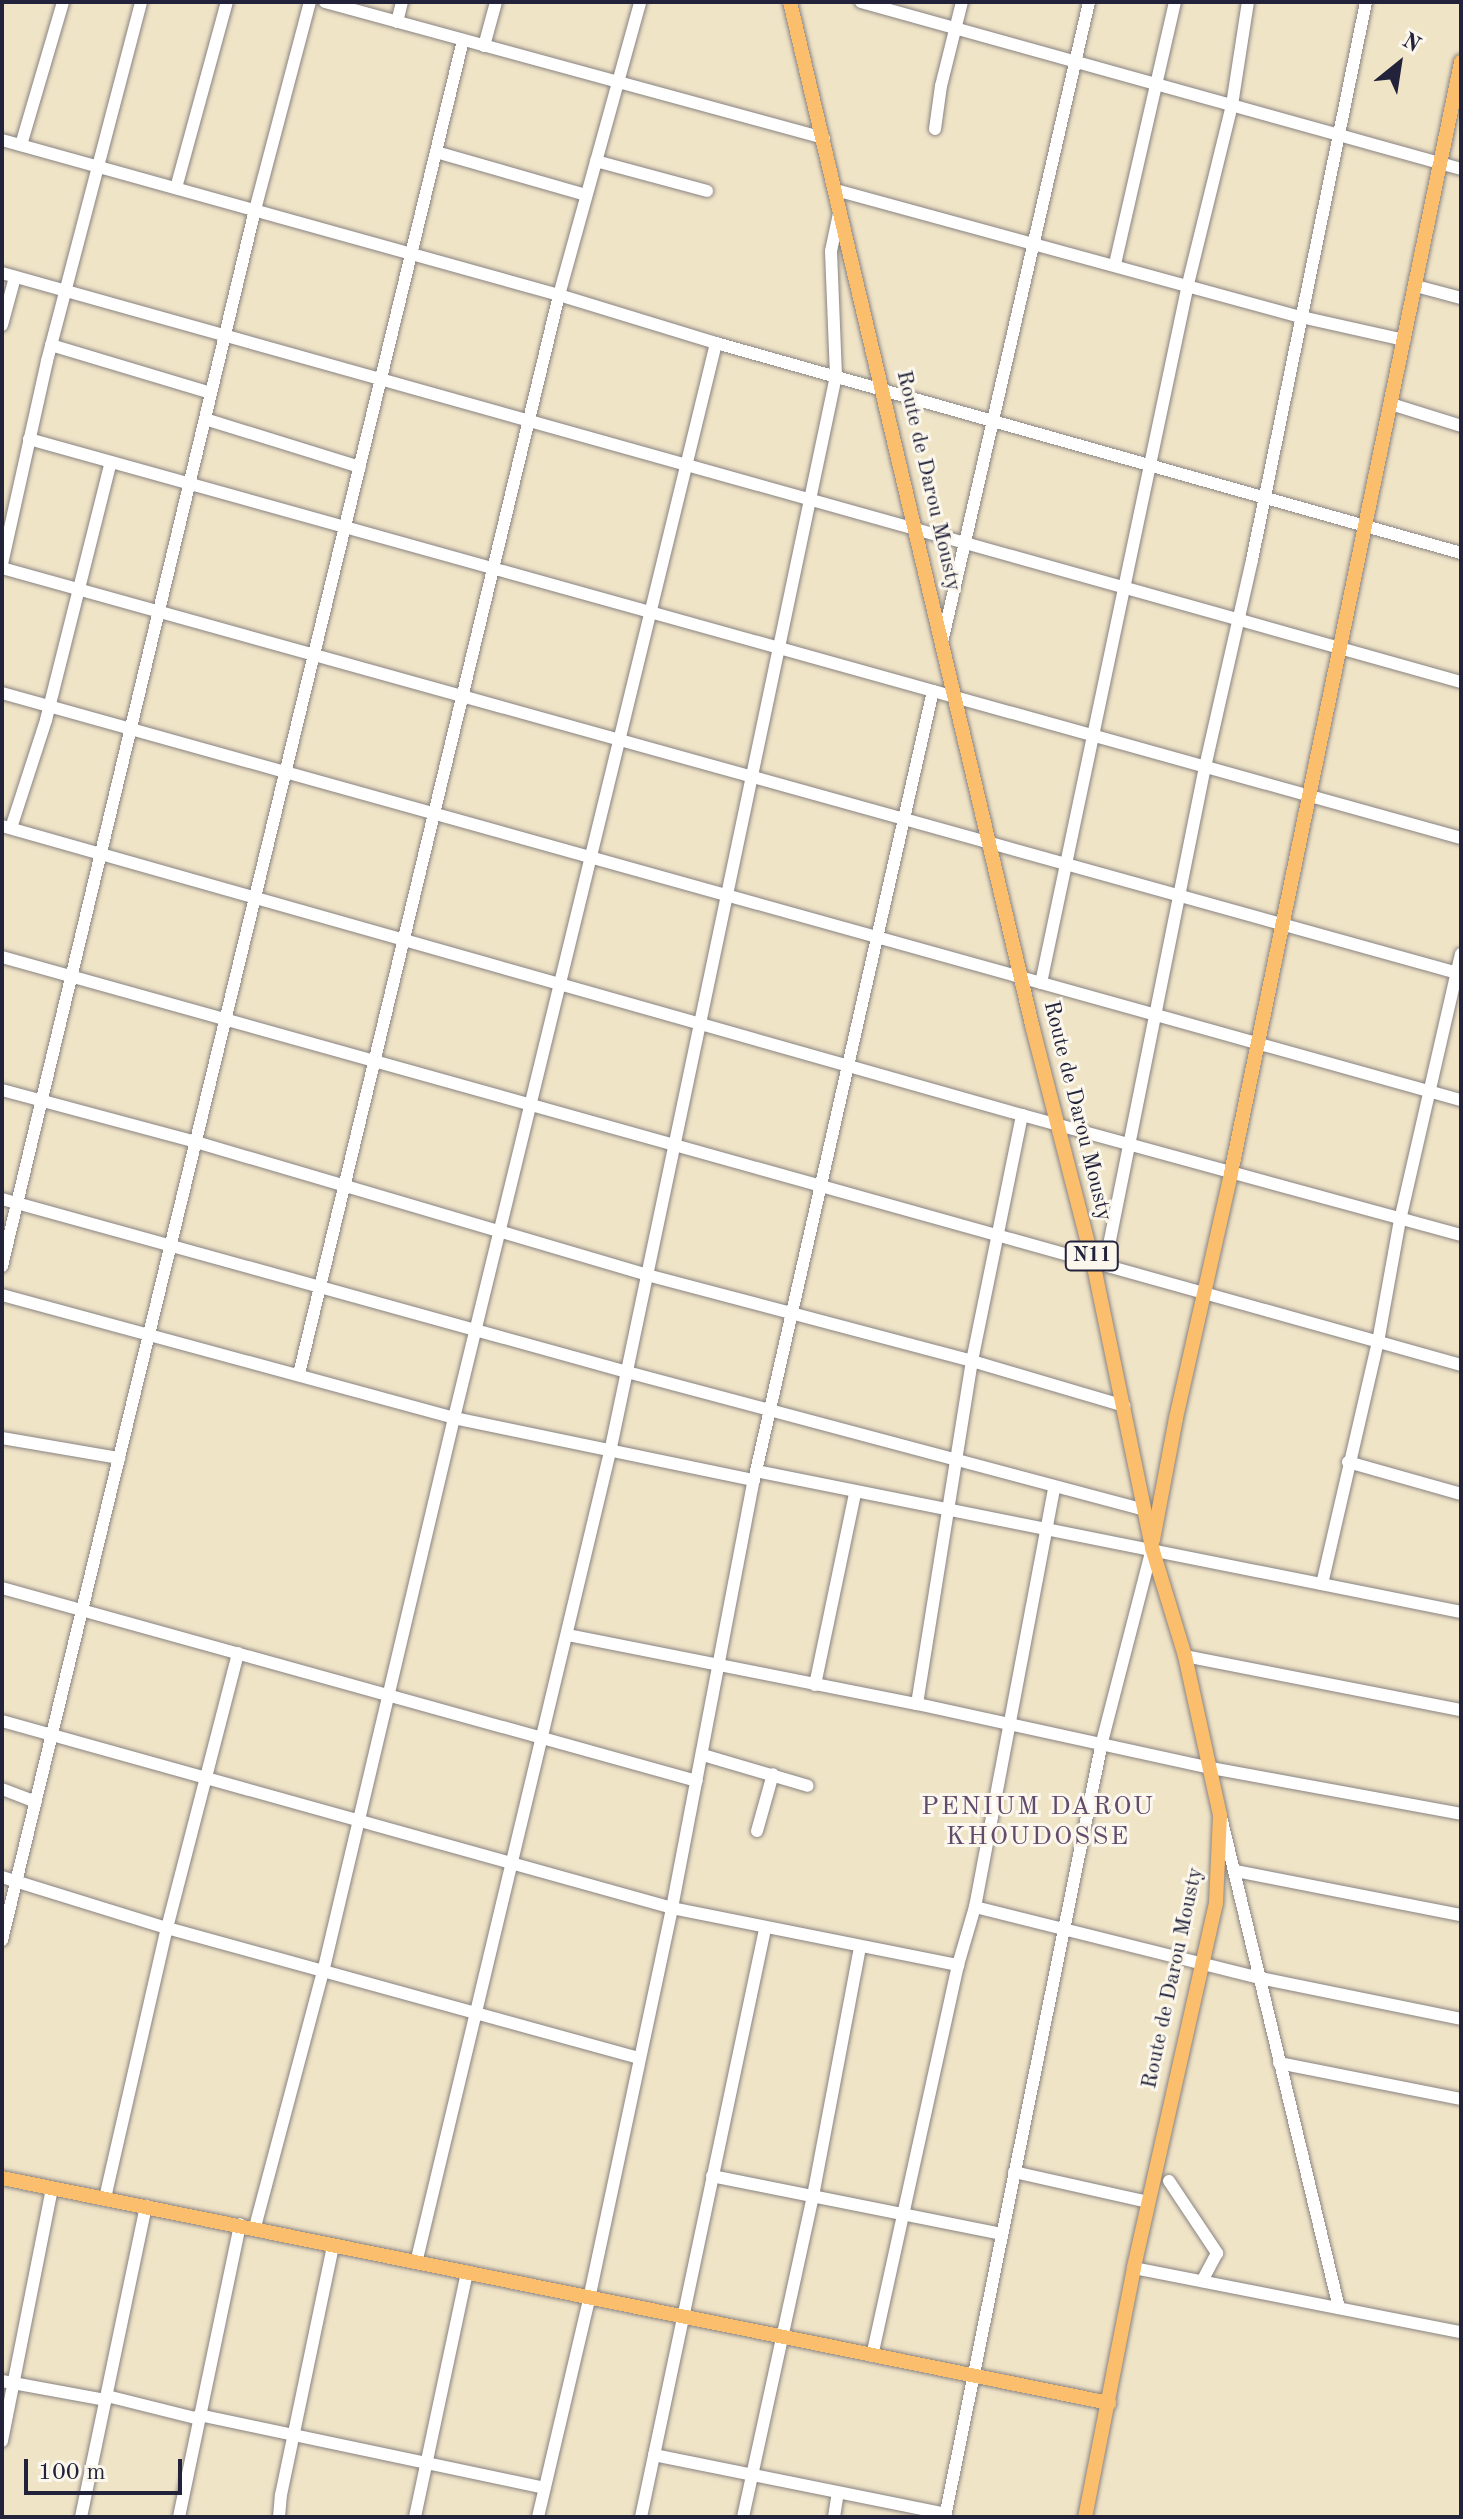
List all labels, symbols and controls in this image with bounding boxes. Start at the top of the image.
north arrow [1359,24,1439,104]
text: N [1398,29,1424,57]
street label: Route de Darou Mousty [890,368,966,594]
street label: Route de Darou Mousty [1037,998,1117,1224]
road number: N11 [1064,1240,1120,1272]
district label: PENIUM DAROU KHOUDOSSE [921,1792,1155,1854]
street label: Route de Darou Mousty [1137,1865,1209,2091]
scale bar [28,2443,186,2493]
text: 100 m [38,2461,106,2485]

